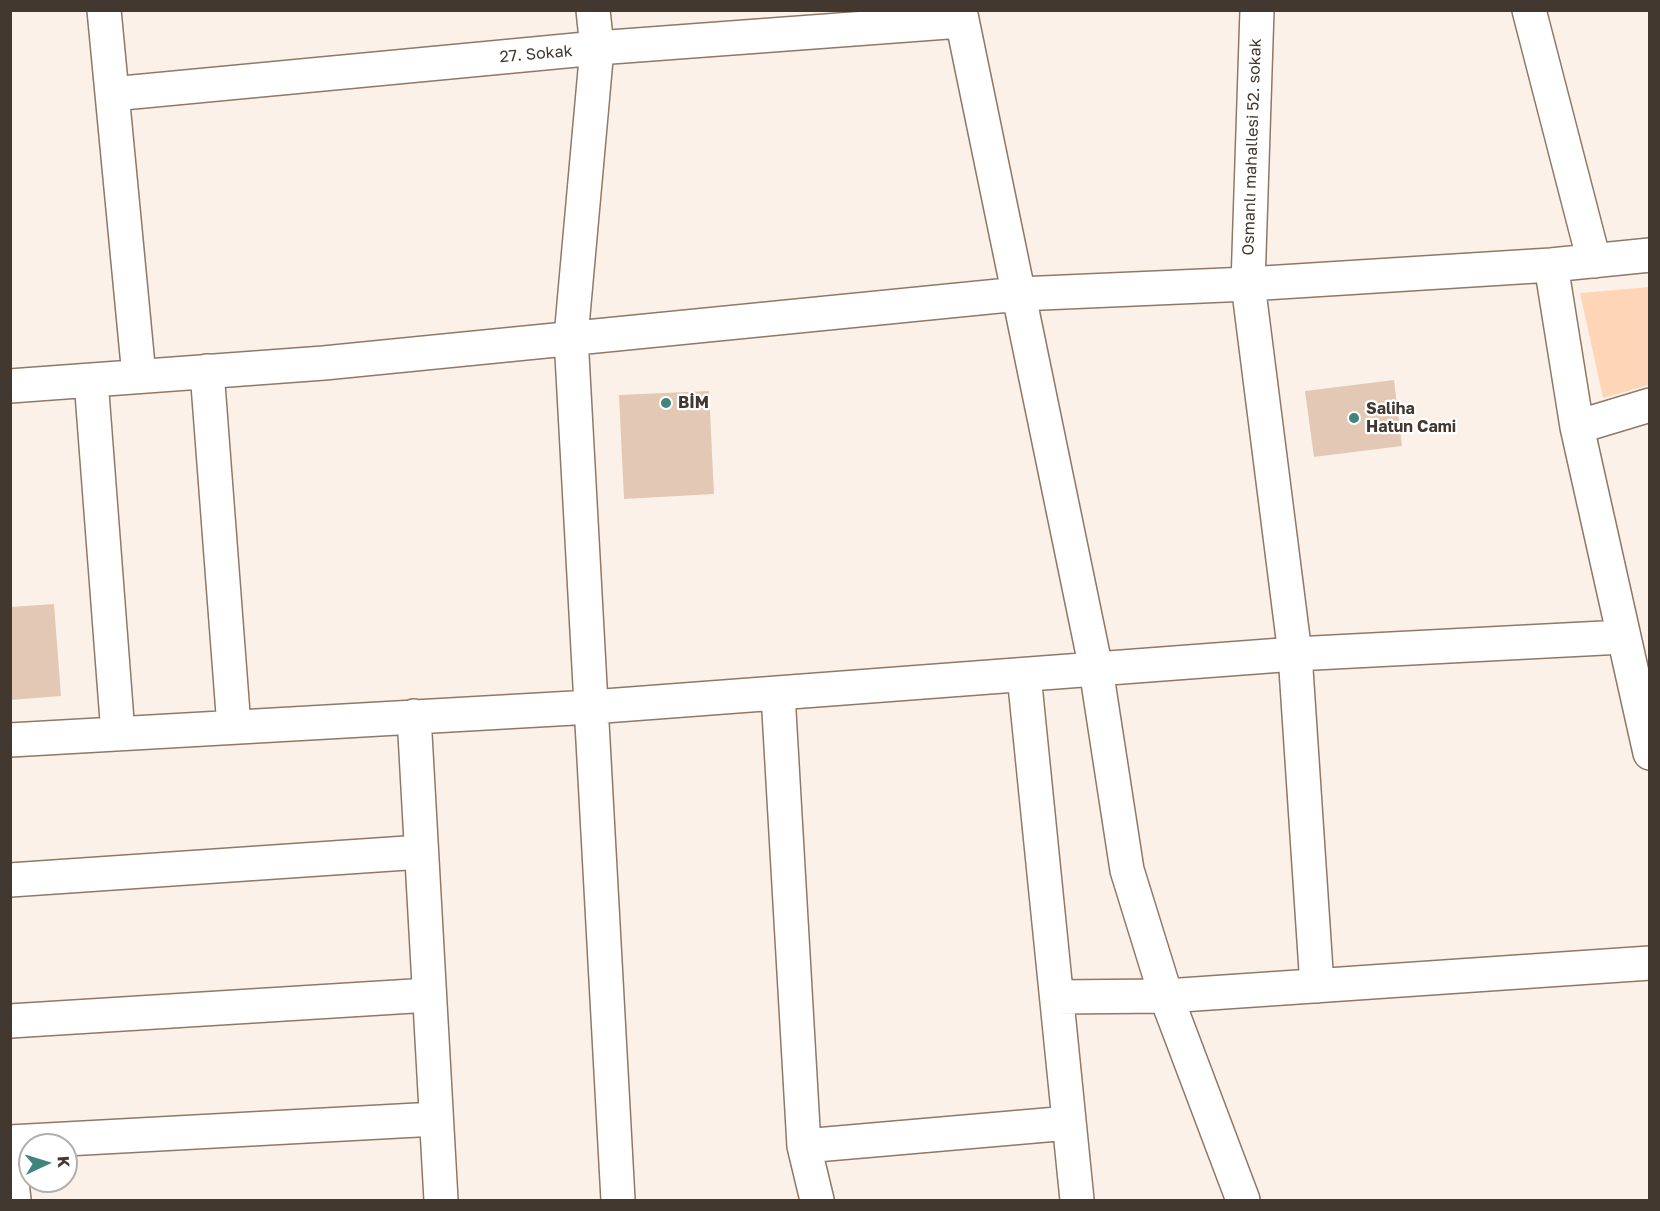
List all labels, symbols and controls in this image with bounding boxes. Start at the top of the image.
street label: Osmanlı mahallesi 52. sokak [1239,38,1265,256]
street label: 27. Sokak [499,41,573,67]
place label: BİM [678,393,709,413]
marker: BİM [659,396,673,410]
place label: Saliha Hatun Cami [1366,399,1456,437]
marker: Saliha Hatun Cami [1347,411,1361,425]
north arrow [18,1133,78,1193]
text: K [54,1155,74,1168]

